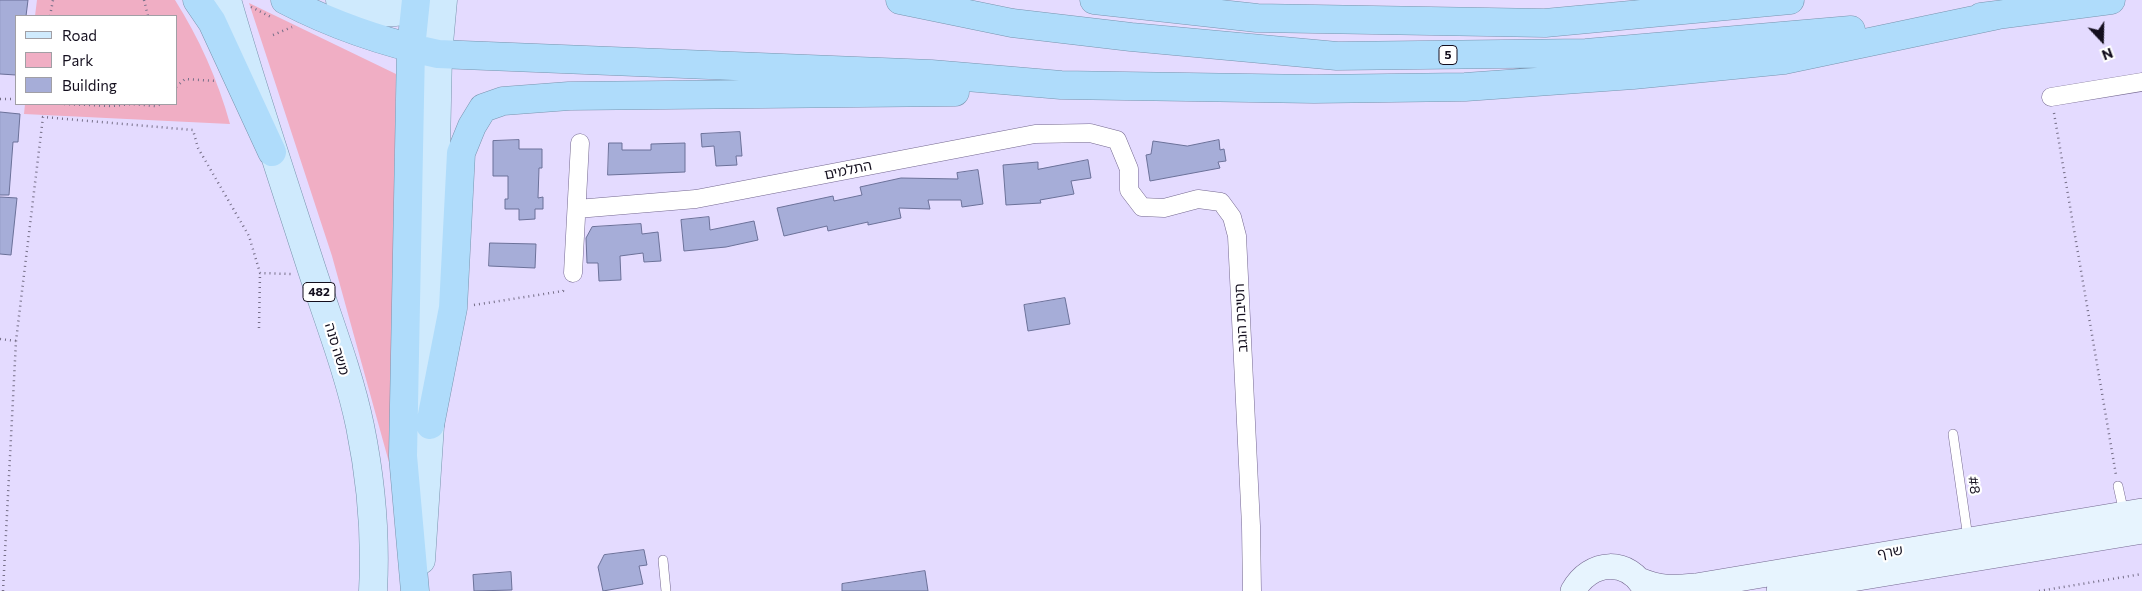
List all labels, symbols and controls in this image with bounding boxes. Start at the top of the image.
legend [15,15,178,105]
north arrow [2077,15,2127,65]
text: Road [62,26,97,44]
text: N [2100,45,2116,64]
road number: 5 [1439,46,1457,64]
text: Park [62,51,93,69]
text: Building [62,76,117,94]
street label: התלמים [823,157,873,183]
road number: 482 [303,282,335,302]
street label: חטיבת הנגב [1231,283,1251,353]
street label: משה סנה [321,321,353,377]
street label: #8 [1964,475,1984,495]
street label: שרף [1876,541,1904,563]

